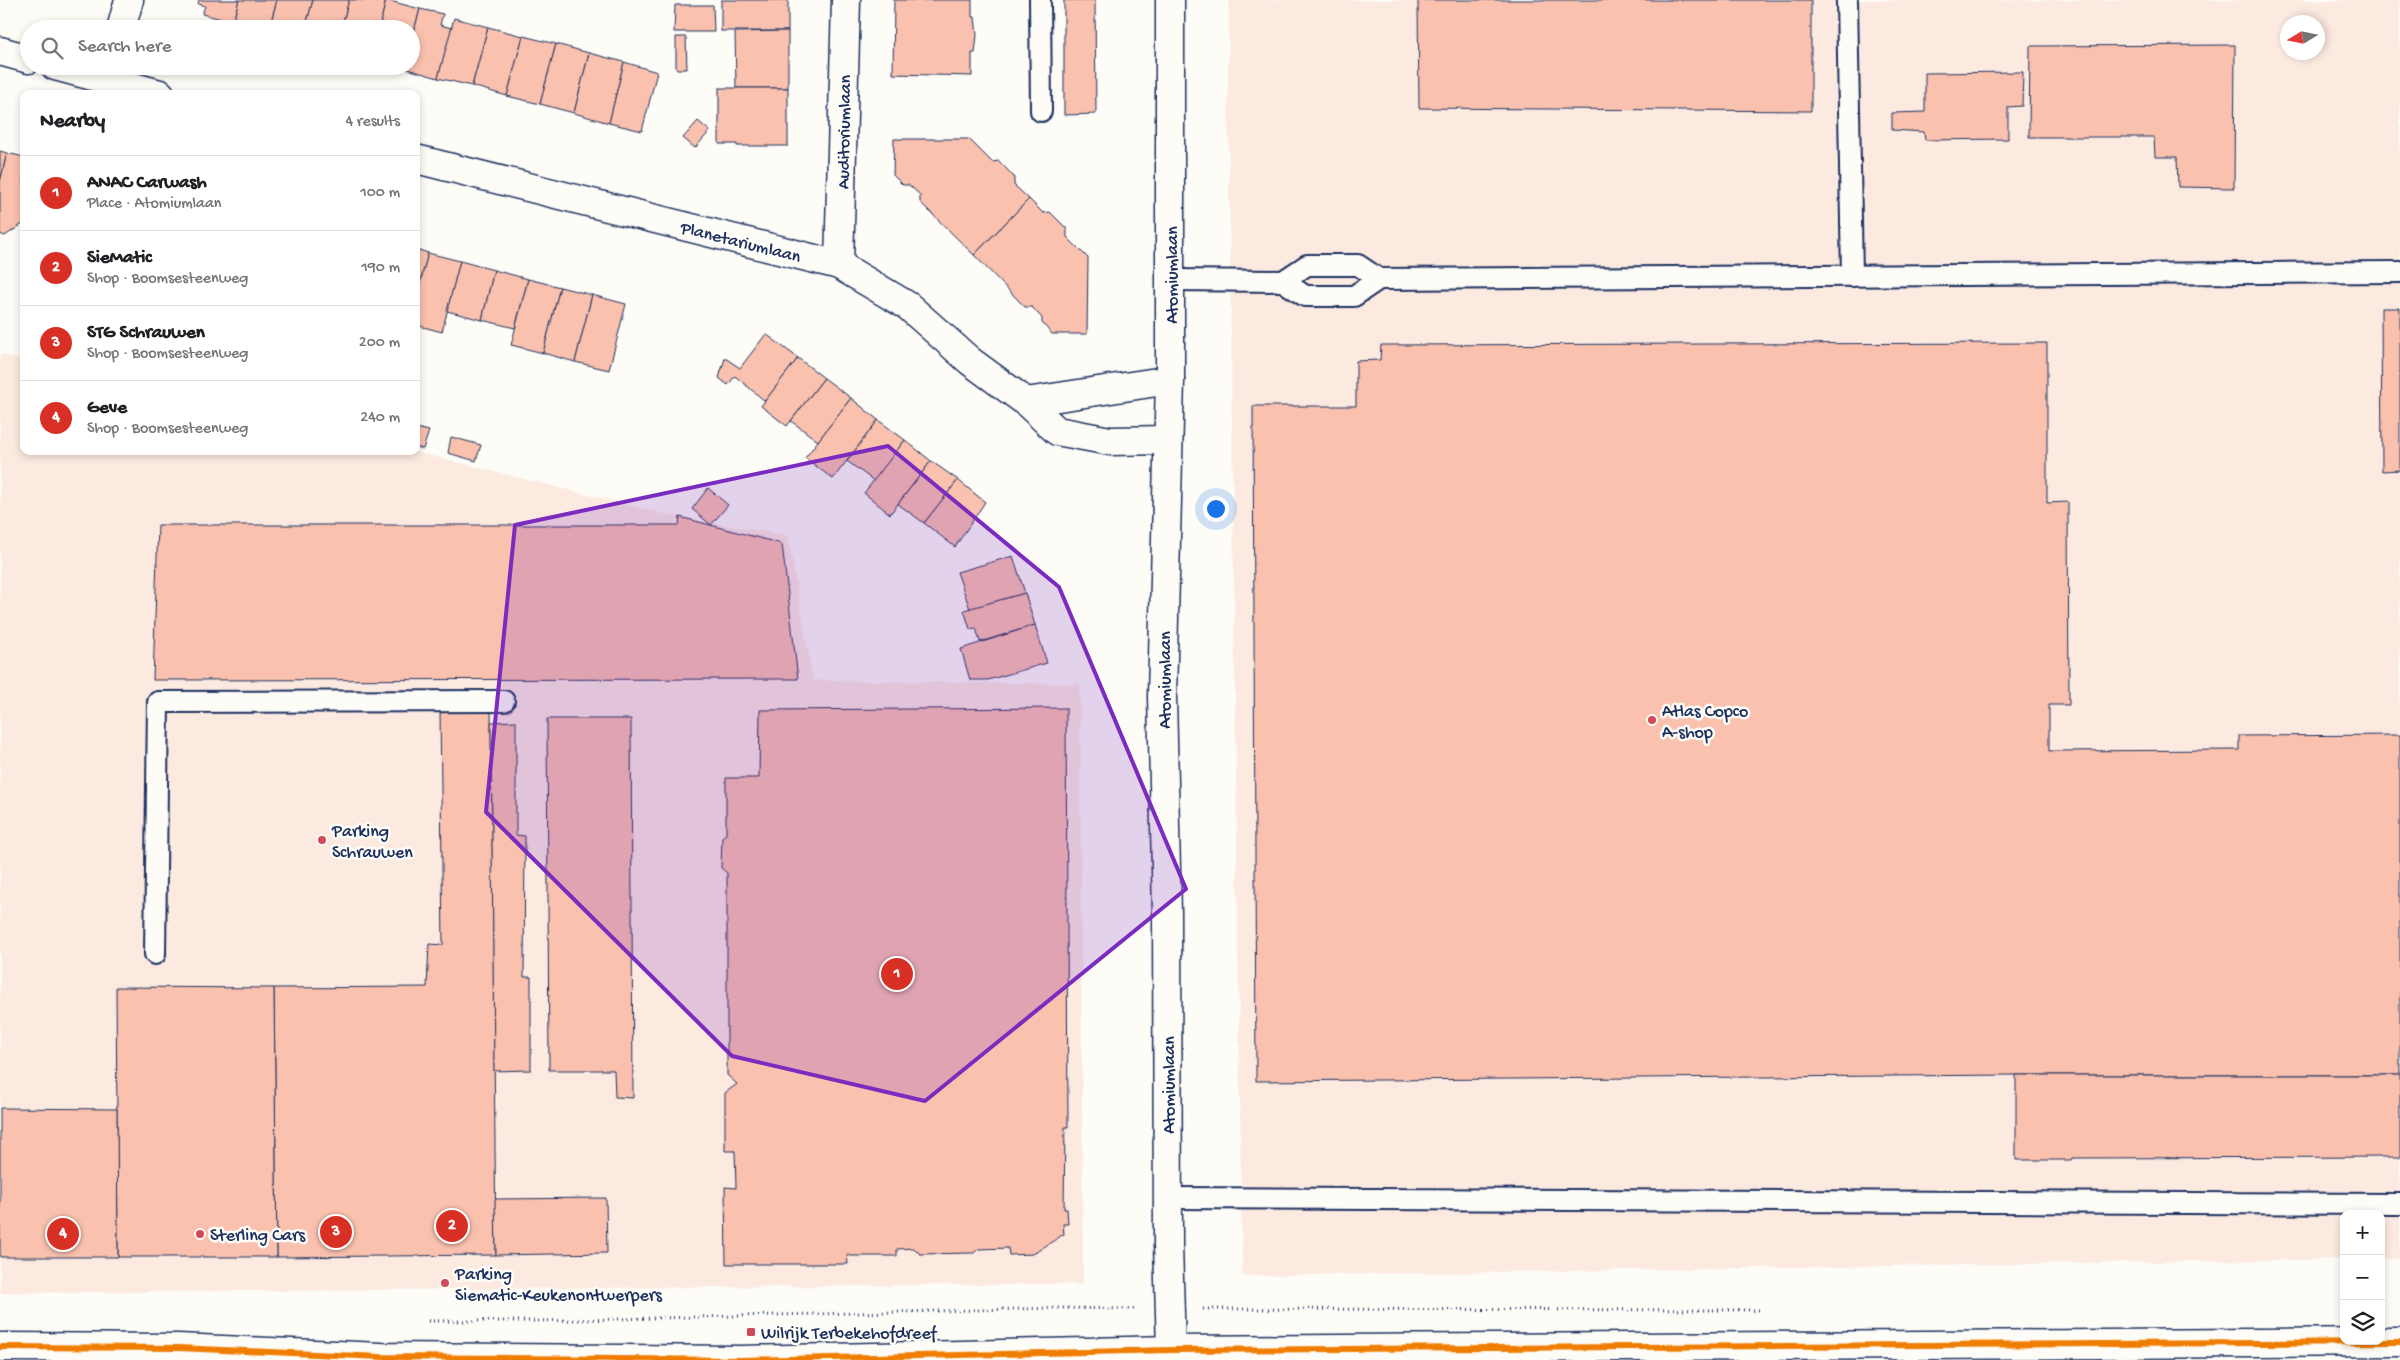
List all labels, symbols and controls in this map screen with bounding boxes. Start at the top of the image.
north arrow [2280,15,2325,60]
search box [20,20,420,75]
icon: search [38,34,66,62]
text: Search here [78,36,172,59]
street label: Auditoriumlaan [834,74,857,189]
text: Nearby [40,110,105,135]
text: 4 results [345,113,400,132]
text: ANAC Carwash [87,172,207,195]
text: 1 [53,184,59,203]
text: 100 m [360,184,400,203]
text: Place · Atomiumlaan [87,195,221,214]
street label: Planetariumlaan [677,218,803,269]
street label: Atomiumlaan [1163,226,1184,324]
text: SieMatic [87,247,152,270]
text: 2 [52,259,60,278]
text: 190 m [361,259,400,278]
text: Shop · Boomsesteenweg [87,270,248,289]
text: STG Schrauwen [87,322,205,345]
text: 3 [52,334,60,353]
text: 200 m [359,334,400,353]
text: Shop · Boomsesteenweg [87,345,248,364]
text: Geve [87,397,127,420]
text: 4 [52,409,60,428]
text: 240 m [360,409,400,428]
text: Shop · Boomsesteenweg [87,420,248,439]
your location [1203,496,1229,522]
street label: Atomiumlaan [1156,631,1177,729]
place label: Atlas Copco A-shop [1662,702,1748,744]
marker: Atlas Copco A-shop [1646,714,1658,726]
place label: Parking Schrauwen [331,822,413,864]
marker: Parking Schrauwen [316,834,328,846]
pin: 1 [881,955,913,993]
street label: Atomiumlaan [1160,1036,1181,1134]
pin: 2 [436,1207,468,1245]
map controls [2340,1210,2385,1345]
button: + [2340,1210,2385,1255]
pin: 3 [320,1213,352,1251]
pin: 4 [47,1215,79,1253]
place label: Sterling Cars [210,1226,306,1247]
marker: Sterling Cars [194,1228,206,1240]
button: − [2340,1255,2385,1300]
place label: Parking Siematic-Keukenontwerpers [454,1265,663,1307]
marker: Parking Siematic-Keukenontwerpers [439,1277,451,1289]
button: layers [2340,1300,2385,1345]
place label: Wilrijk Terbekehofdreef [761,1324,938,1345]
marker: Wilrijk Terbekehofdreef [745,1326,757,1338]

